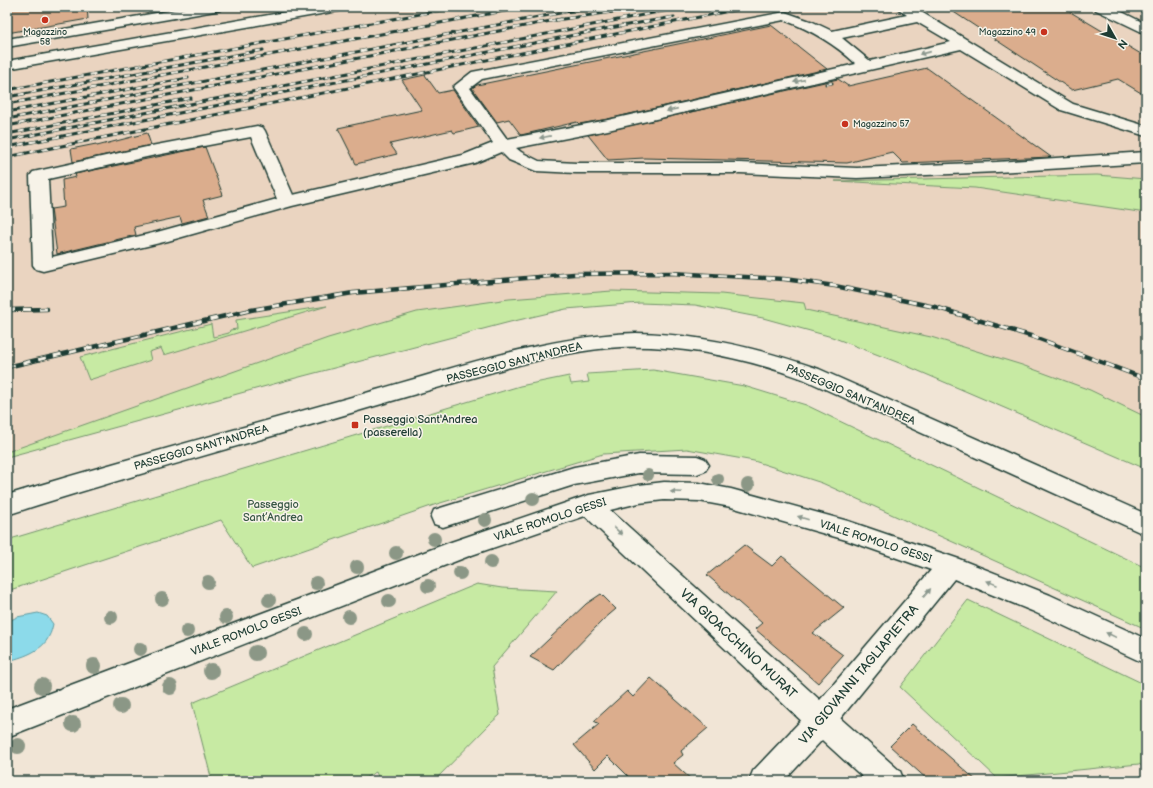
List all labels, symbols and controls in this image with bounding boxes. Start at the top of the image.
marker: Magazzino 58 [40,15,50,25]
north arrow [1095,18,1135,58]
place label: Magazzino 58 [23,27,67,48]
place label: Magazzino 49 [979,27,1036,38]
marker: Magazzino 49 [1039,27,1049,37]
text: N [1115,37,1130,51]
one-way arrow [919,50,932,56]
one-way arrow [792,79,805,85]
one-way arrow [666,108,678,114]
marker: Magazzino 57 [840,119,850,129]
place label: Magazzino 57 [853,119,910,130]
one-way arrow [539,135,551,141]
street label: PASSEGGIO SANT'ANDREA [445,339,584,386]
street label: PASSEGGIO SANT'ANDREA [784,361,918,428]
place label: Passeggio Sant'Andrea (passerella) [363,413,477,439]
marker: Passeggio Sant'Andrea (passerella) [350,420,360,430]
street label: PASSEGGIO SANT'ANDREA [132,422,270,473]
one-way arrow [670,488,682,495]
street label: VIALE ROMOLO GESSI [492,495,608,544]
park label: Passeggio Sant’Andrea [243,498,303,524]
one-way arrow [796,515,808,521]
street label: VIALE ROMOLO GESSI [818,517,934,566]
one-way arrow [613,527,623,536]
one-way arrow [985,579,997,585]
street label: VIA GIOACCHINO MURAT [677,585,800,702]
one-way arrow [922,588,931,599]
street label: VIA GIOVANNI TAGLIAPIETRA [796,601,922,748]
street label: VIALE ROMOLO GESSI [189,604,304,659]
one-way arrow [1105,632,1117,638]

